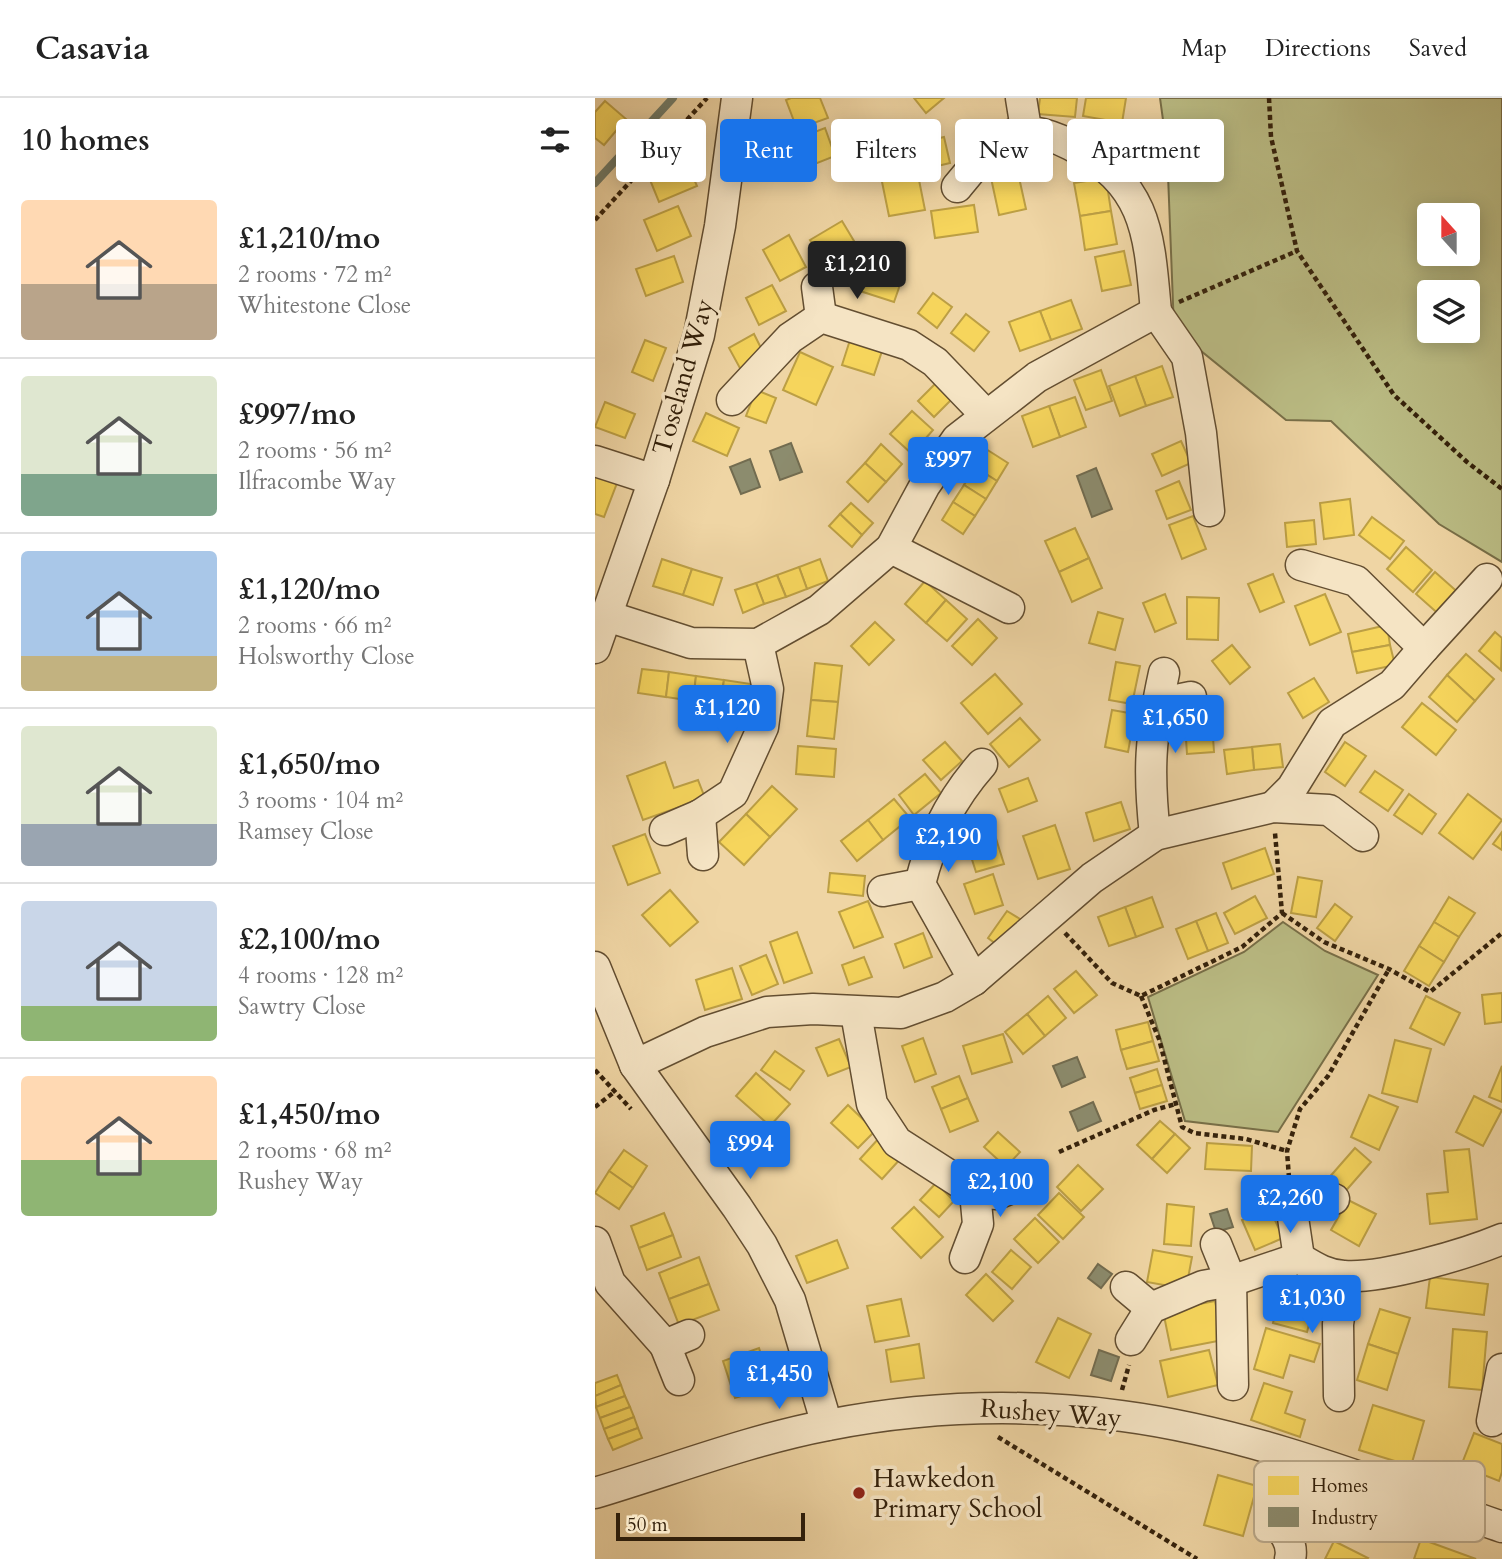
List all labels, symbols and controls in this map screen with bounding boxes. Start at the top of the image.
text: Casavia [35,26,150,71]
text: Map [1181,32,1227,65]
text: Directions [1265,32,1371,65]
text: Saved [1409,32,1467,65]
chip: Buy [616,119,706,182]
chip: Rent [720,119,817,182]
chip: Filters [831,119,941,182]
chip: New [955,119,1053,182]
chip: Apartment [1067,119,1224,182]
text: 10 homes [21,120,150,161]
icon: filters [536,121,574,159]
north arrow [1417,203,1481,266]
map controls [1417,203,1480,343]
text: £1,210/mo [238,218,380,259]
icon: home [77,228,161,312]
pin: £1,210 [800,242,914,301]
text: £1,210 [824,248,890,279]
text: 2 rooms · 72 m² [238,259,391,290]
button: layers [1417,280,1480,343]
text: Whitestone Close [238,290,411,321]
street label: Toseland Way [644,295,722,459]
text: £997/mo [238,394,356,435]
icon: home [77,404,161,488]
text: 2 rooms · 56 m² [238,435,391,466]
pin: £997 [907,438,989,497]
text: £997 [924,444,972,475]
text: Ilfracombe Way [238,466,396,497]
text: £1,120/mo [238,569,380,610]
icon: home [77,579,161,663]
text: 2 rooms · 66 m² [238,610,391,641]
text: Holsworthy Close [238,641,415,672]
pin: £1,120 [670,686,784,745]
text: £1,120 [694,692,760,723]
pin: £1,650 [1118,696,1232,755]
text: £1,650 [1142,702,1208,733]
text: £1,650/mo [238,744,380,785]
icon: home [77,754,161,838]
text: 3 rooms · 104 m² [238,785,403,816]
pin: £2,190 [891,814,1005,874]
text: Ramsey Close [238,816,374,847]
text: £2,190 [915,821,981,852]
text: £2,100/mo [238,919,380,960]
icon: home [77,929,161,1013]
text: 4 rooms · 128 m² [238,960,403,991]
text: Sawtry Close [238,991,366,1022]
text: £1,450/mo [238,1094,380,1135]
icon: home [77,1104,161,1188]
pin: £994 [709,1122,791,1181]
text: £994 [726,1128,774,1159]
text: 2 rooms · 68 m² [238,1135,391,1166]
pin: £2,100 [943,1160,1057,1219]
text: Rushey Way [238,1166,363,1197]
text: £2,100 [967,1166,1033,1197]
pin: £2,260 [1233,1176,1347,1235]
text: £2,260 [1257,1182,1323,1213]
pin: £1,030 [1255,1276,1369,1335]
text: £1,030 [1279,1282,1345,1313]
pin: £1,450 [722,1352,836,1411]
text: £1,450 [746,1358,812,1389]
street label: Rushey Way [979,1391,1123,1435]
place label: Hawkedon Primary School [873,1461,1043,1526]
legend [1254,1461,1485,1542]
text: Homes [1311,1473,1368,1499]
marker: Hawkedon Primary School [851,1485,867,1501]
text: Industry [1311,1505,1378,1531]
scale bar [616,1510,805,1542]
text: 50 m [627,1512,668,1538]

